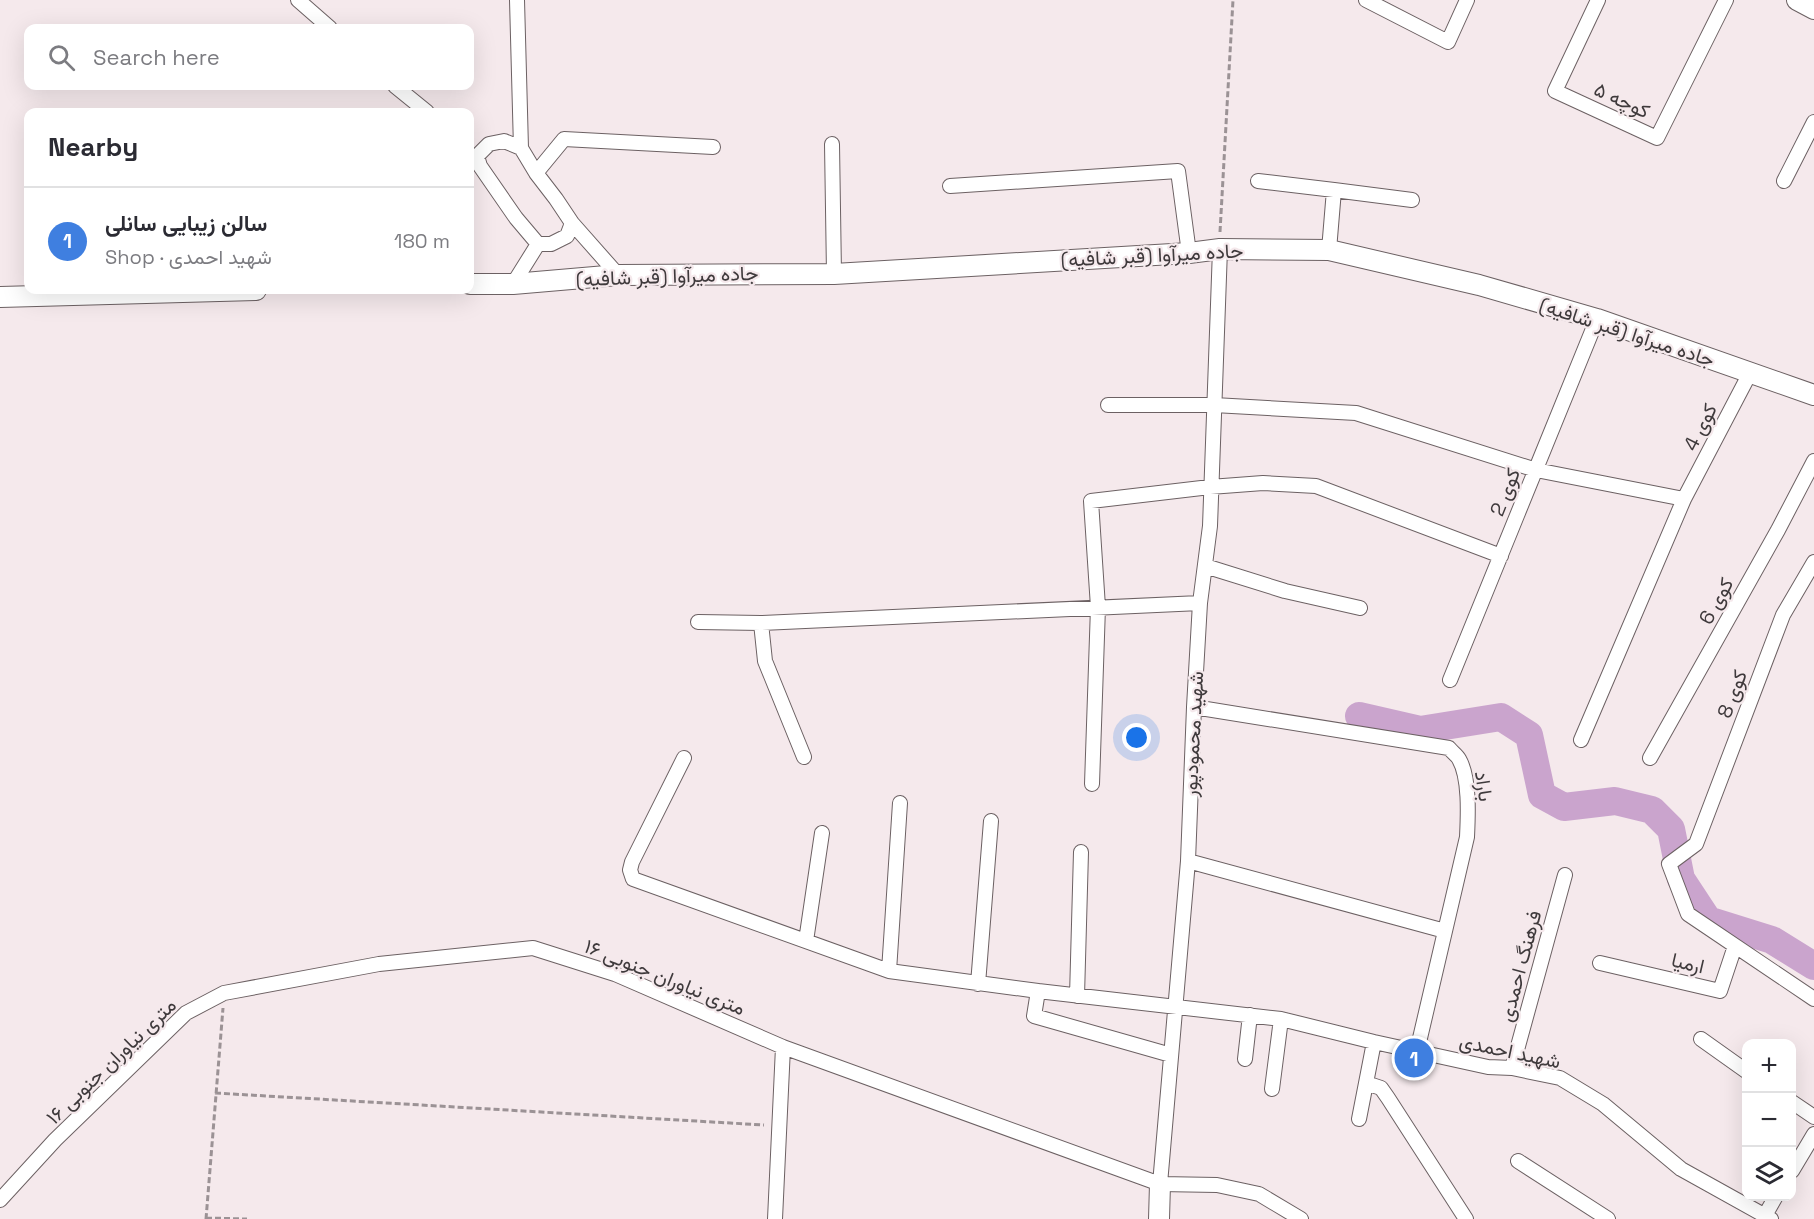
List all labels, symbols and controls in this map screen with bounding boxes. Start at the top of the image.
search box [24,24,474,90]
icon: search [45,41,78,74]
text: Search here [93,43,220,71]
street label: کوچه ۵ [1590,76,1654,125]
text: Nearby [48,130,138,164]
text: سالن زیبایی سانلی [105,209,267,237]
text: 1 [63,228,72,254]
text: 180 m [394,228,450,254]
street label: جاده میرآوا (قبر شافیه) [1060,237,1244,273]
text: Shop · شهید احمدی [105,244,272,270]
street label: جاده میرآوا (قبر شافیه) [575,260,759,292]
street label: جاده میرآوا (قبر شافیه) [1536,291,1718,373]
street label: کوی 4 [1677,399,1723,455]
street label: کوی 2 [1484,464,1526,520]
street label: کوی 6 [1693,573,1739,629]
street label: کوی 8 [1711,666,1753,722]
street label: شهید محمودپور [1177,670,1210,799]
your location [1122,723,1151,752]
street label: باراد [1469,769,1499,803]
street label: فرهنگ احمدی [1493,907,1547,1025]
street label: ۱۶ متری نیاوران جنوبی [581,933,749,1021]
street label: ارمیا [1669,947,1707,979]
street label: ۱۶ متری نیاوران جنوبی [40,992,182,1130]
street label: شهید احمدی [1457,1028,1563,1074]
pin: 1 [1394,1036,1434,1080]
map controls [1742,1039,1796,1201]
button: + [1742,1039,1796,1093]
button: − [1742,1093,1796,1147]
button: layers [1742,1147,1796,1201]

